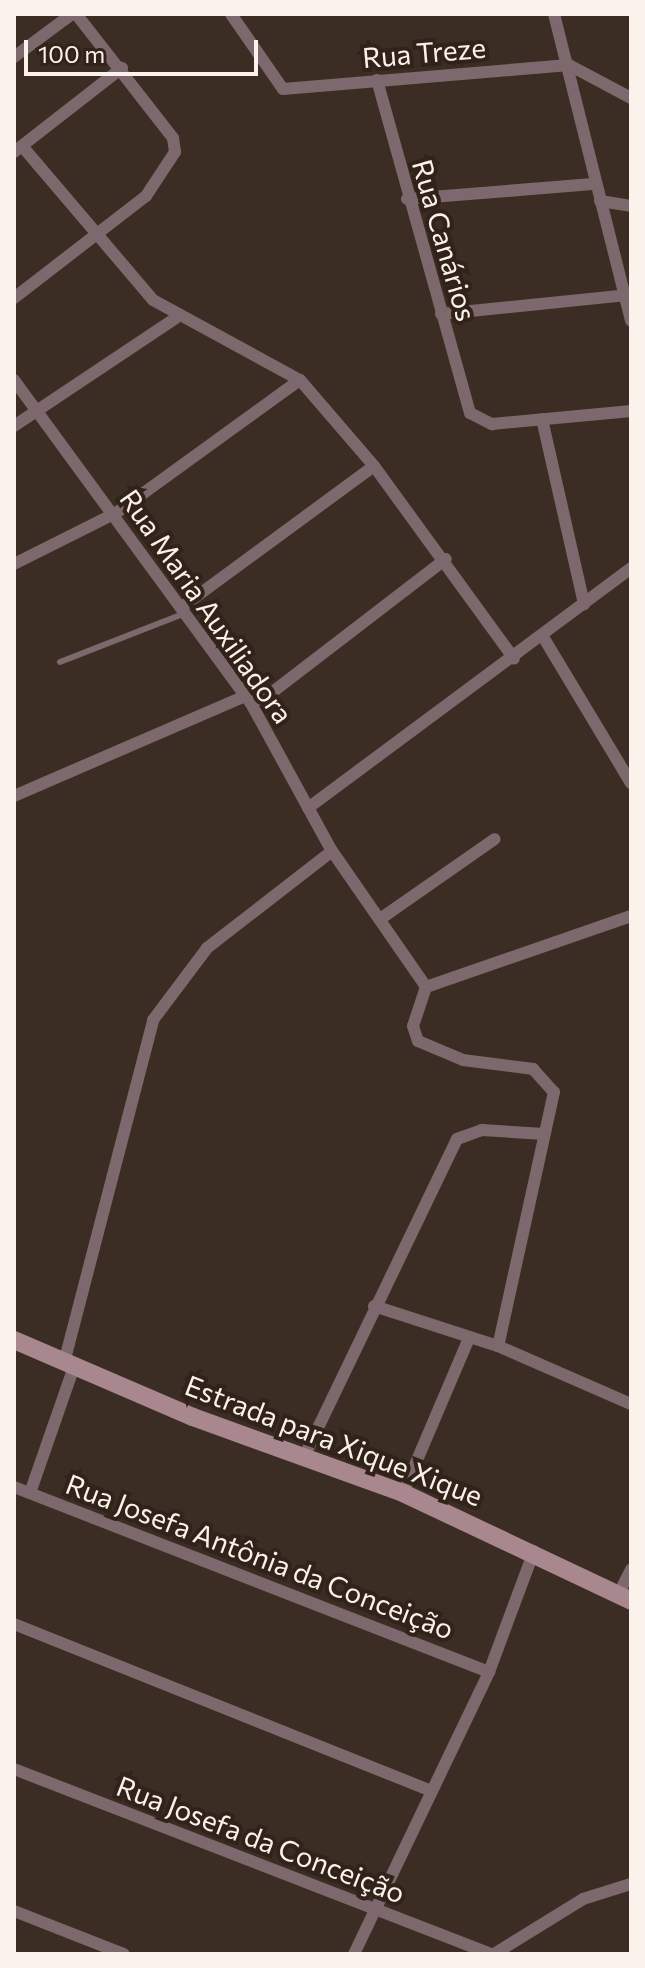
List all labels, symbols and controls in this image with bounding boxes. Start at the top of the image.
scale bar [28,24,262,74]
street label: Rua Treze [361,30,487,74]
text: 100 m [38,39,105,68]
street label: Rua Canários [406,155,484,325]
street label: Rua Maria Auxiliadora [114,483,300,729]
street label: Estrada para Xique Xique [181,1368,487,1512]
street label: Rua Josefa Antônia da Conceição [61,1466,459,1646]
street label: Rua Josefa da Conceição [112,1768,410,1910]

